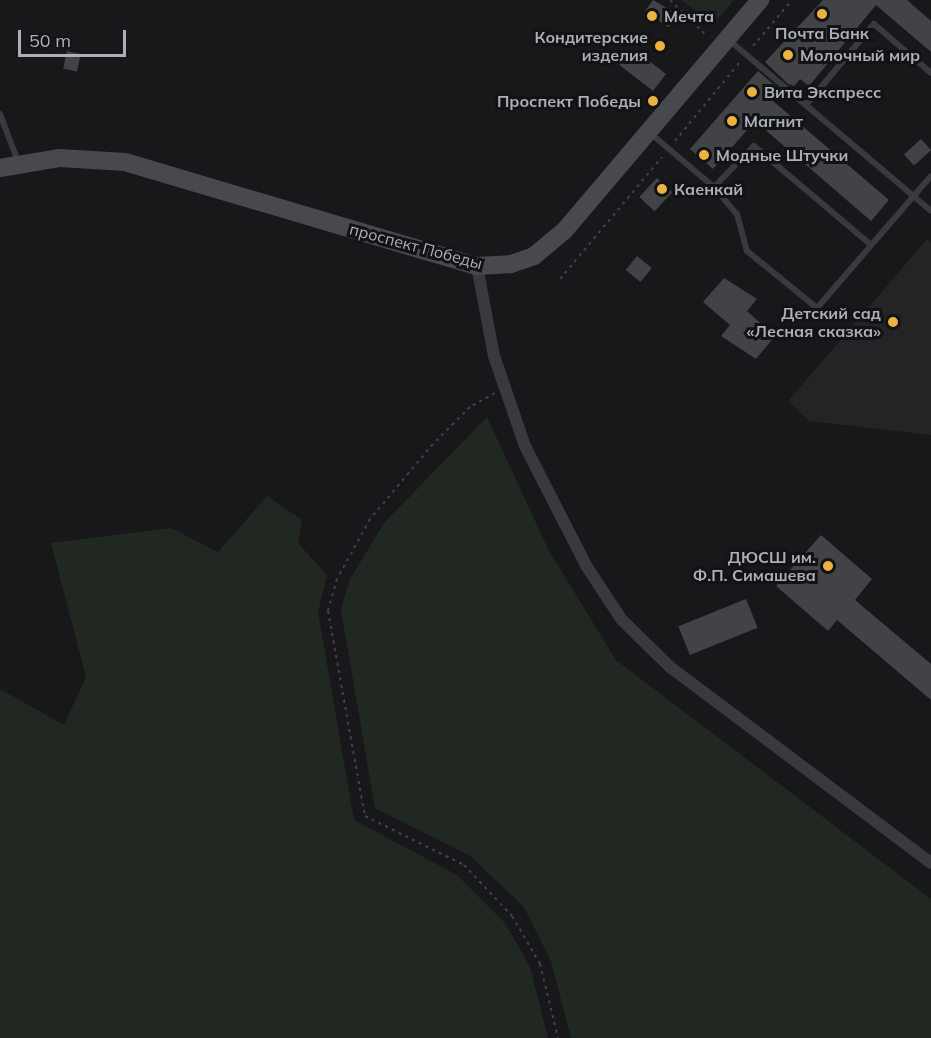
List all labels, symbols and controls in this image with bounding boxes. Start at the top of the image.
place label: Мечта [664,6,714,26]
marker: Почта Банк [815,7,829,21]
marker: Мечта [645,9,659,23]
scale bar [21,18,129,56]
place label: Почта Банк [775,23,869,43]
place label: Кондитерские изделия [534,27,648,65]
text: 50 m [29,29,71,52]
marker: Кондитерские изделия [653,39,667,53]
place label: Молочный мир [800,45,920,65]
marker: Молочный мир [781,48,795,62]
place label: Вита Экспресс [764,82,881,102]
marker: Вита Экспресс [745,85,759,99]
place label: Проспект Победы [497,91,641,111]
marker: Проспект Победы [646,94,660,108]
place label: Магнит [744,111,803,131]
marker: Магнит [725,114,739,128]
place label: Модные Штучки [716,145,848,165]
marker: Модные Штучки [697,148,711,162]
place label: Каенкай [674,179,743,199]
marker: Каенкай [655,182,669,196]
street label: проспект Победы [348,219,484,273]
place label: Детский сад «Лесная сказка» [747,303,881,341]
marker: Детский сад «Лесная сказка» [886,315,900,329]
place label: ДЮСШ им. Ф.П. Симашева [693,547,816,585]
marker: ДЮСШ им. Ф.П. Симашева [821,559,835,573]

